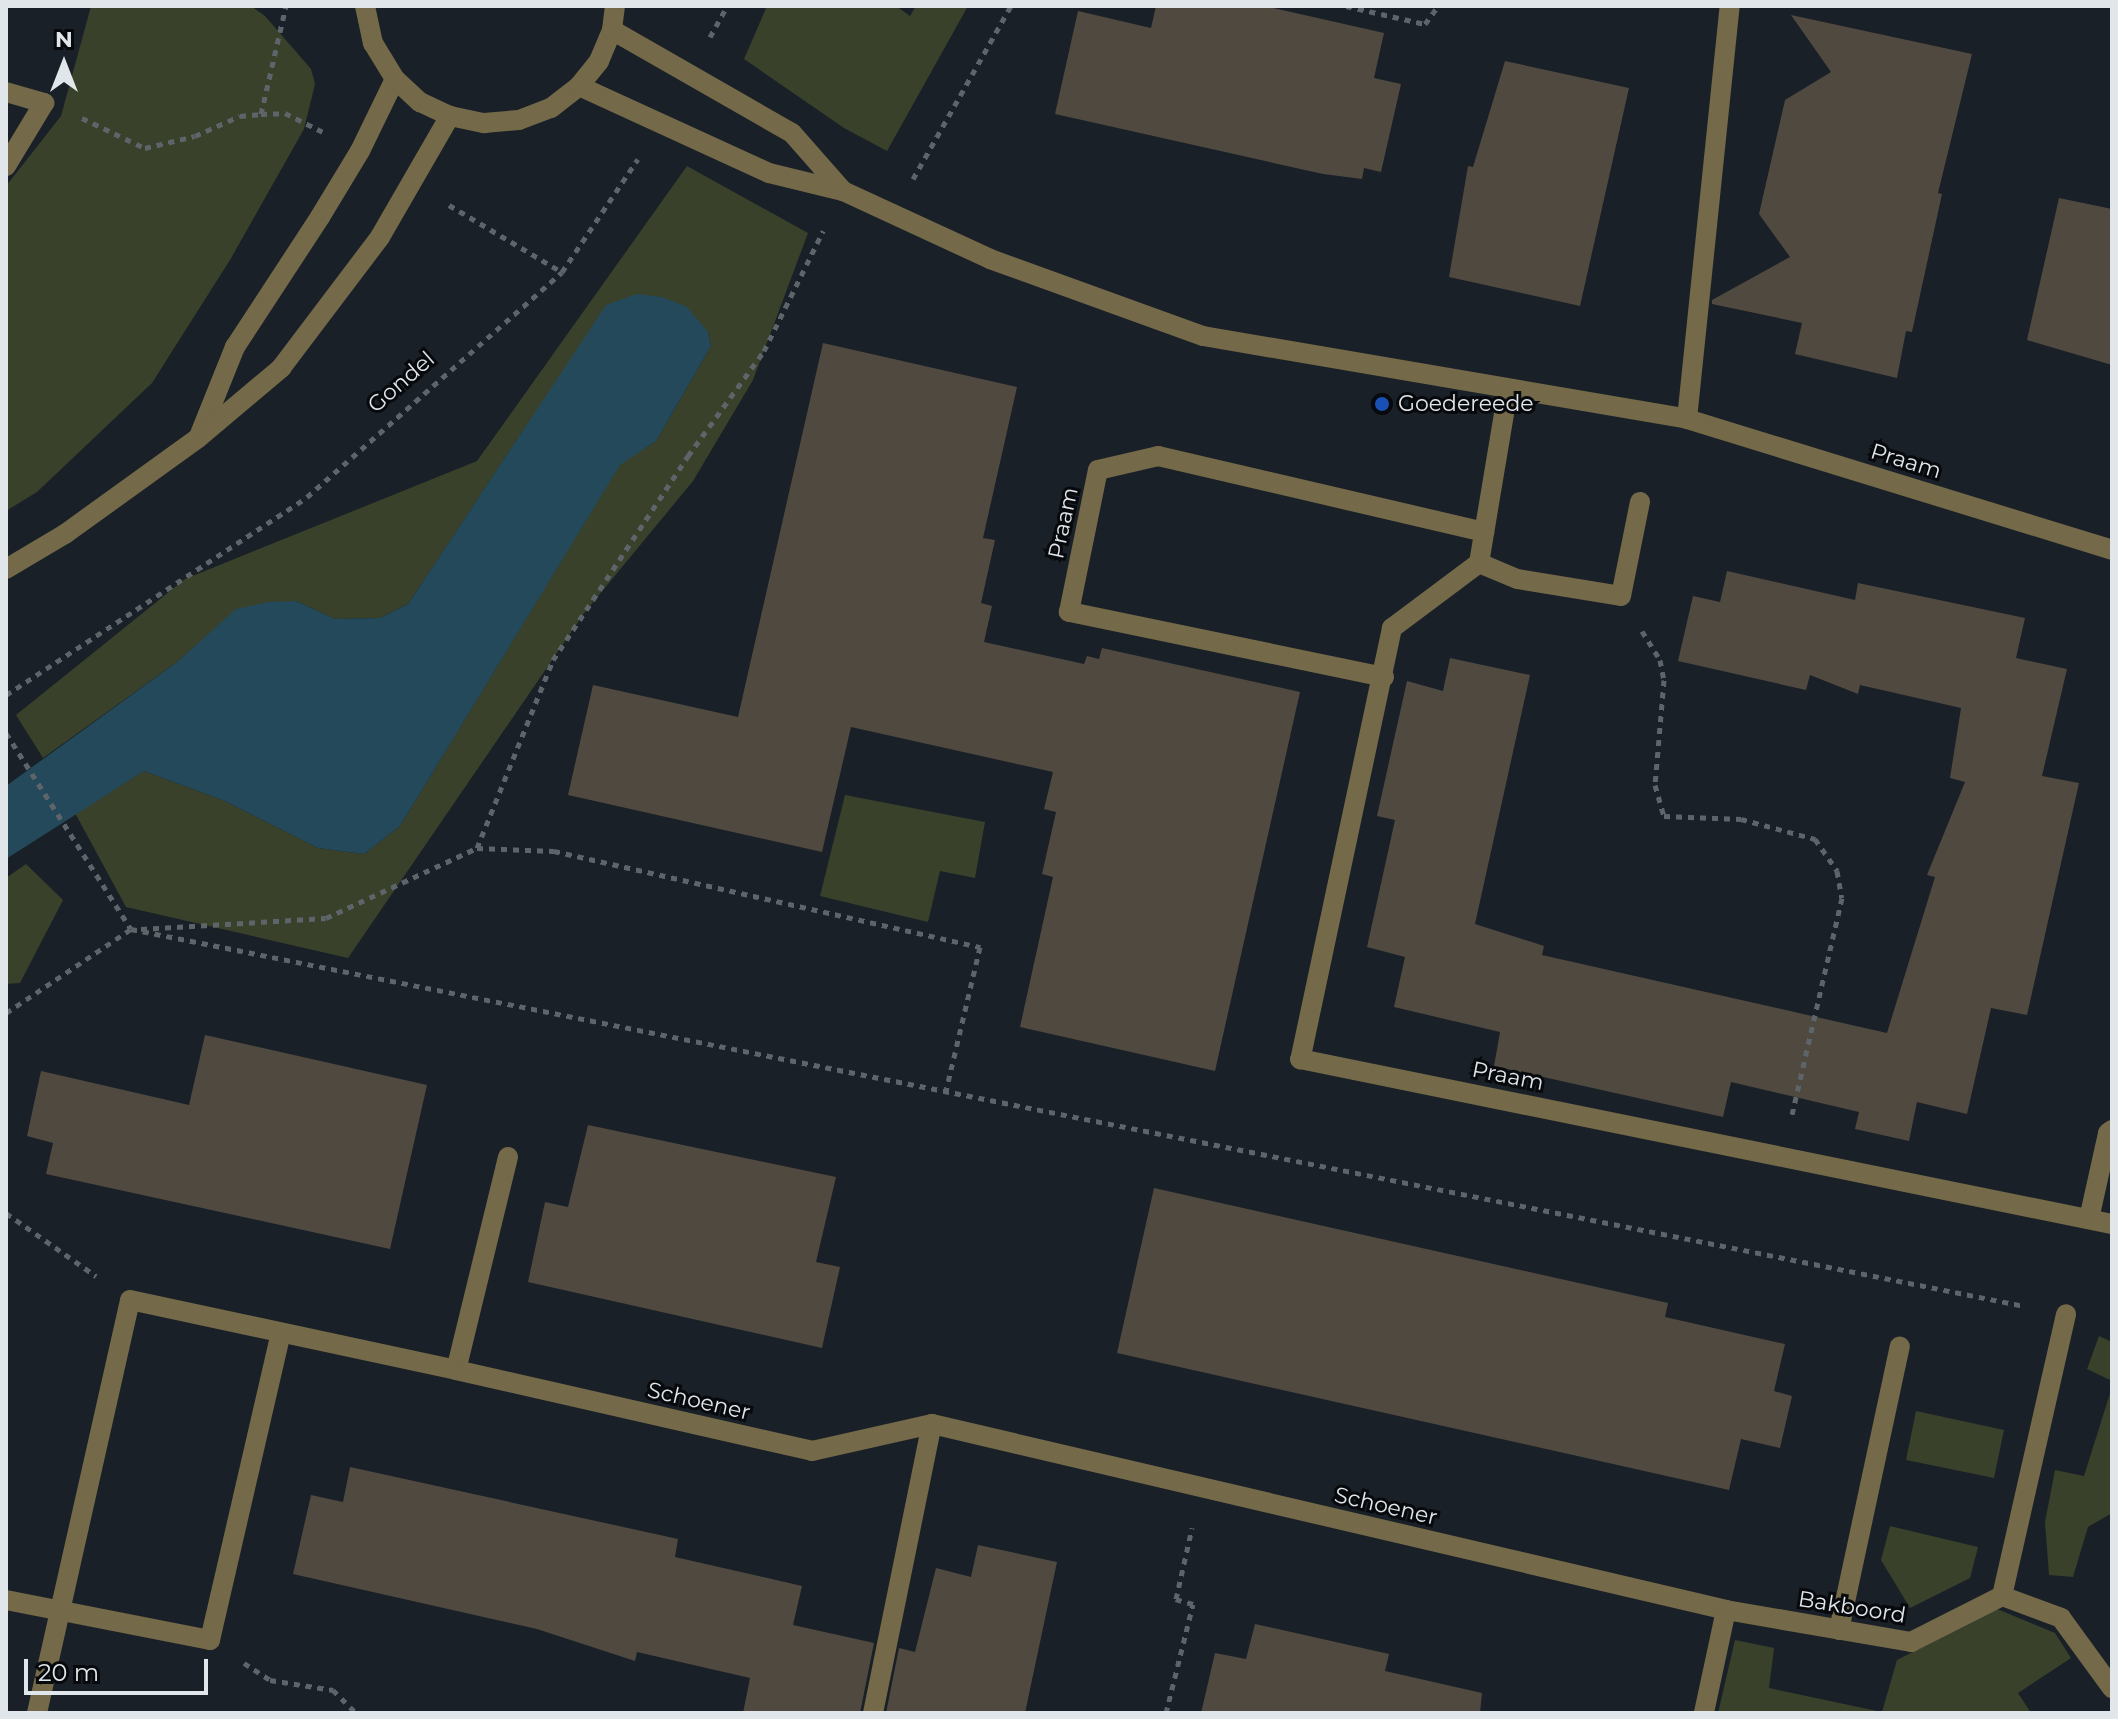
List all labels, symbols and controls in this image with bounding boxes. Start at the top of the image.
north arrow [24,24,104,104]
text: N [55,26,73,53]
street label: Gondel [362,346,440,418]
place label: Goedereede [1398,391,1534,417]
marker: Goedereede [1373,395,1391,413]
street label: Praam [1867,438,1945,484]
street label: Praam [1043,485,1083,561]
street label: Praam [1470,1056,1546,1096]
street label: Schoener [645,1376,753,1426]
street label: Schoener [1332,1481,1440,1531]
street label: Bakboord [1796,1585,1908,1629]
scale bar [28,1643,212,1693]
text: 20 m [38,1658,99,1687]

